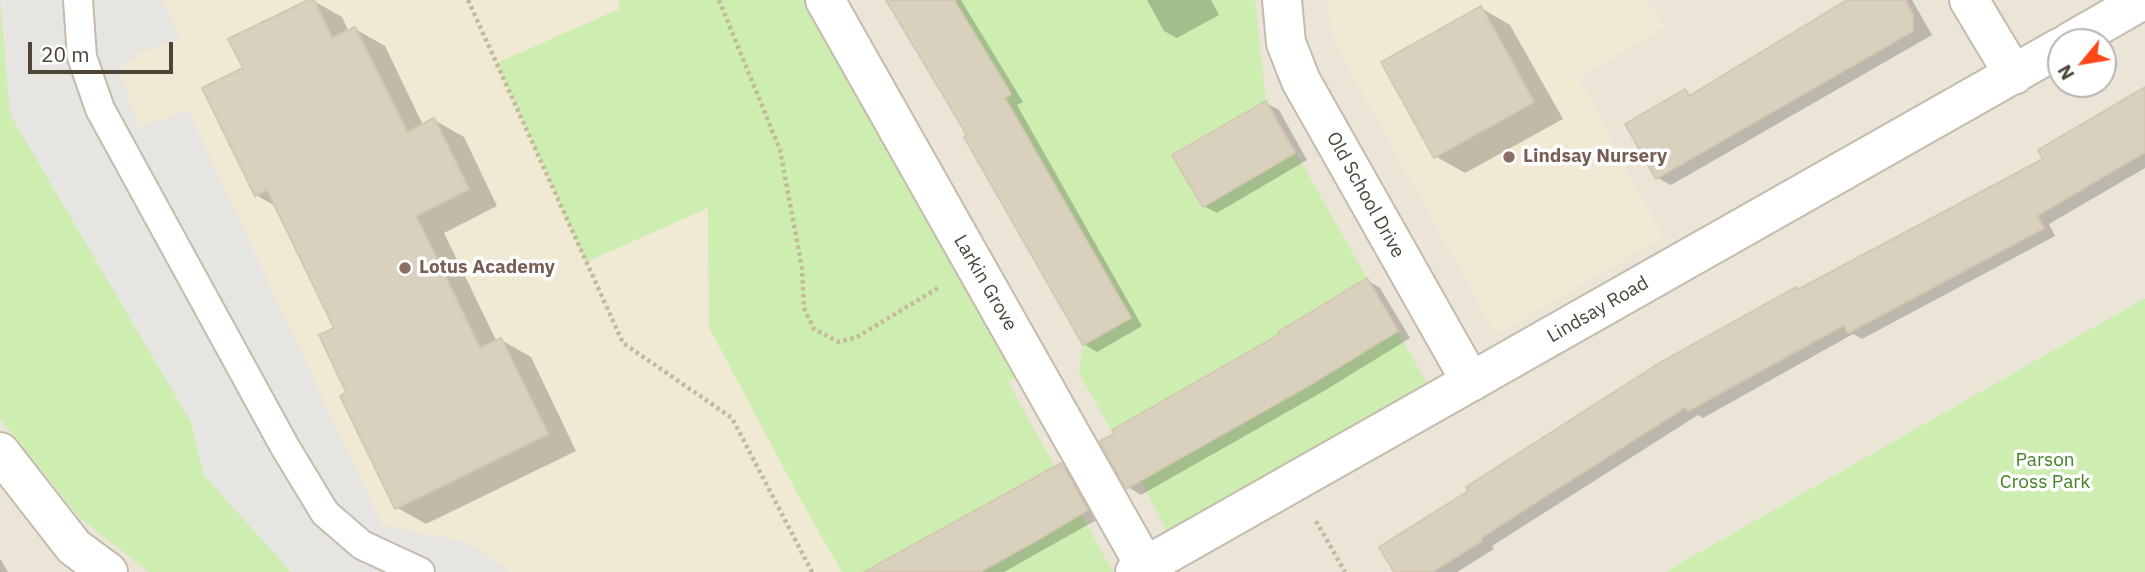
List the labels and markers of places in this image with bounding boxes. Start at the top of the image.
place label: Lindsay Nursery [1523,146,1667,168]
marker: Lindsay Nursery [1501,149,1517,165]
place label: Lotus Academy [419,257,555,279]
marker: Lotus Academy [397,260,413,276]

